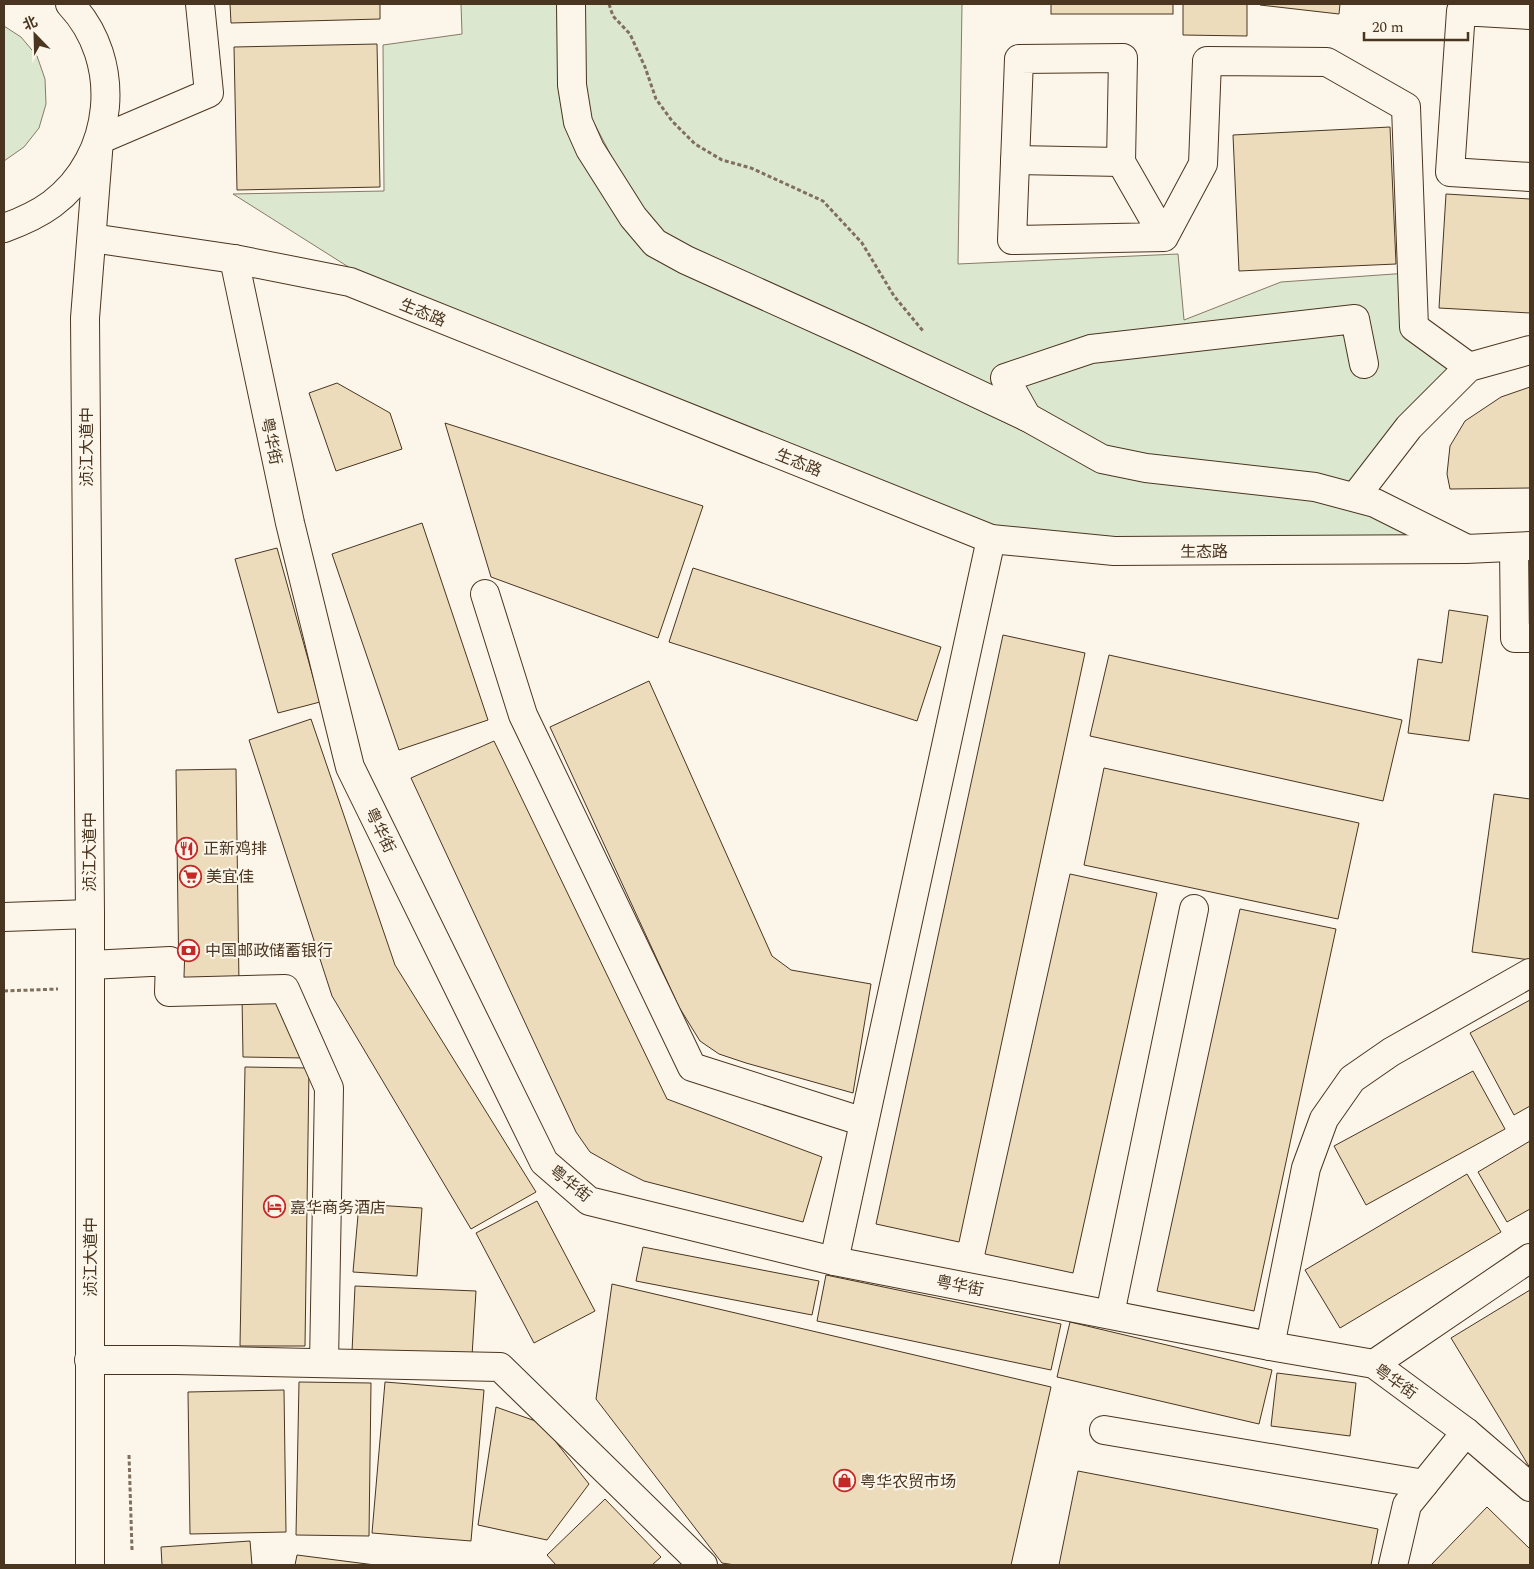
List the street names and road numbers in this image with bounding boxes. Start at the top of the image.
street label: 生态路 [396,293,449,333]
street label: 浈江大道中 [75,407,99,487]
street label: 粤华街 [254,415,288,467]
street label: 生态路 [772,443,825,483]
street label: 生态路 [1180,540,1228,564]
street label: 粤华街 [359,804,401,857]
street label: 浈江大道中 [78,812,102,892]
street label: 粤华街 [544,1160,597,1208]
street label: 浈江大道中 [79,1217,103,1297]
street label: 粤华街 [934,1270,986,1302]
street label: 粤华街 [1369,1358,1422,1405]

